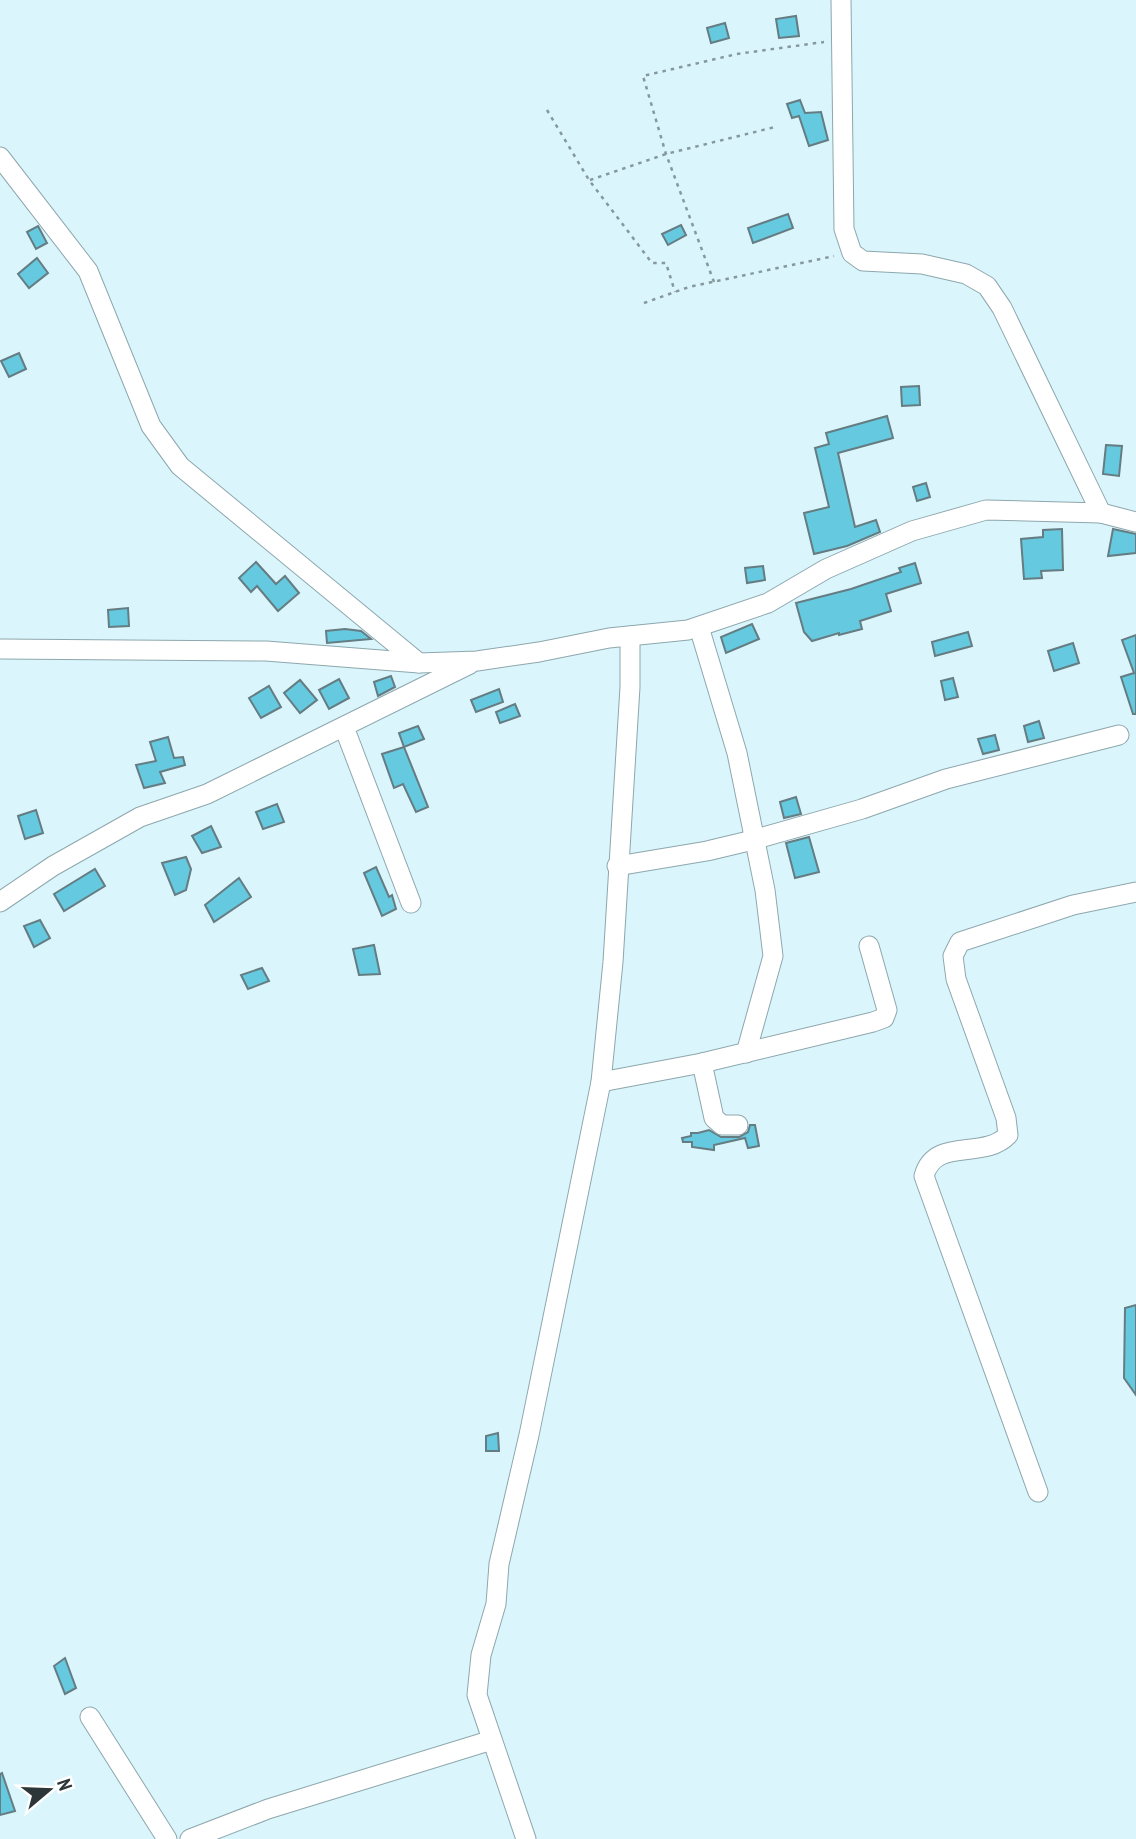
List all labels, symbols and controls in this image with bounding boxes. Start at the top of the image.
north arrow [14,1755,84,1825]
text: N [52,1776,78,1793]

